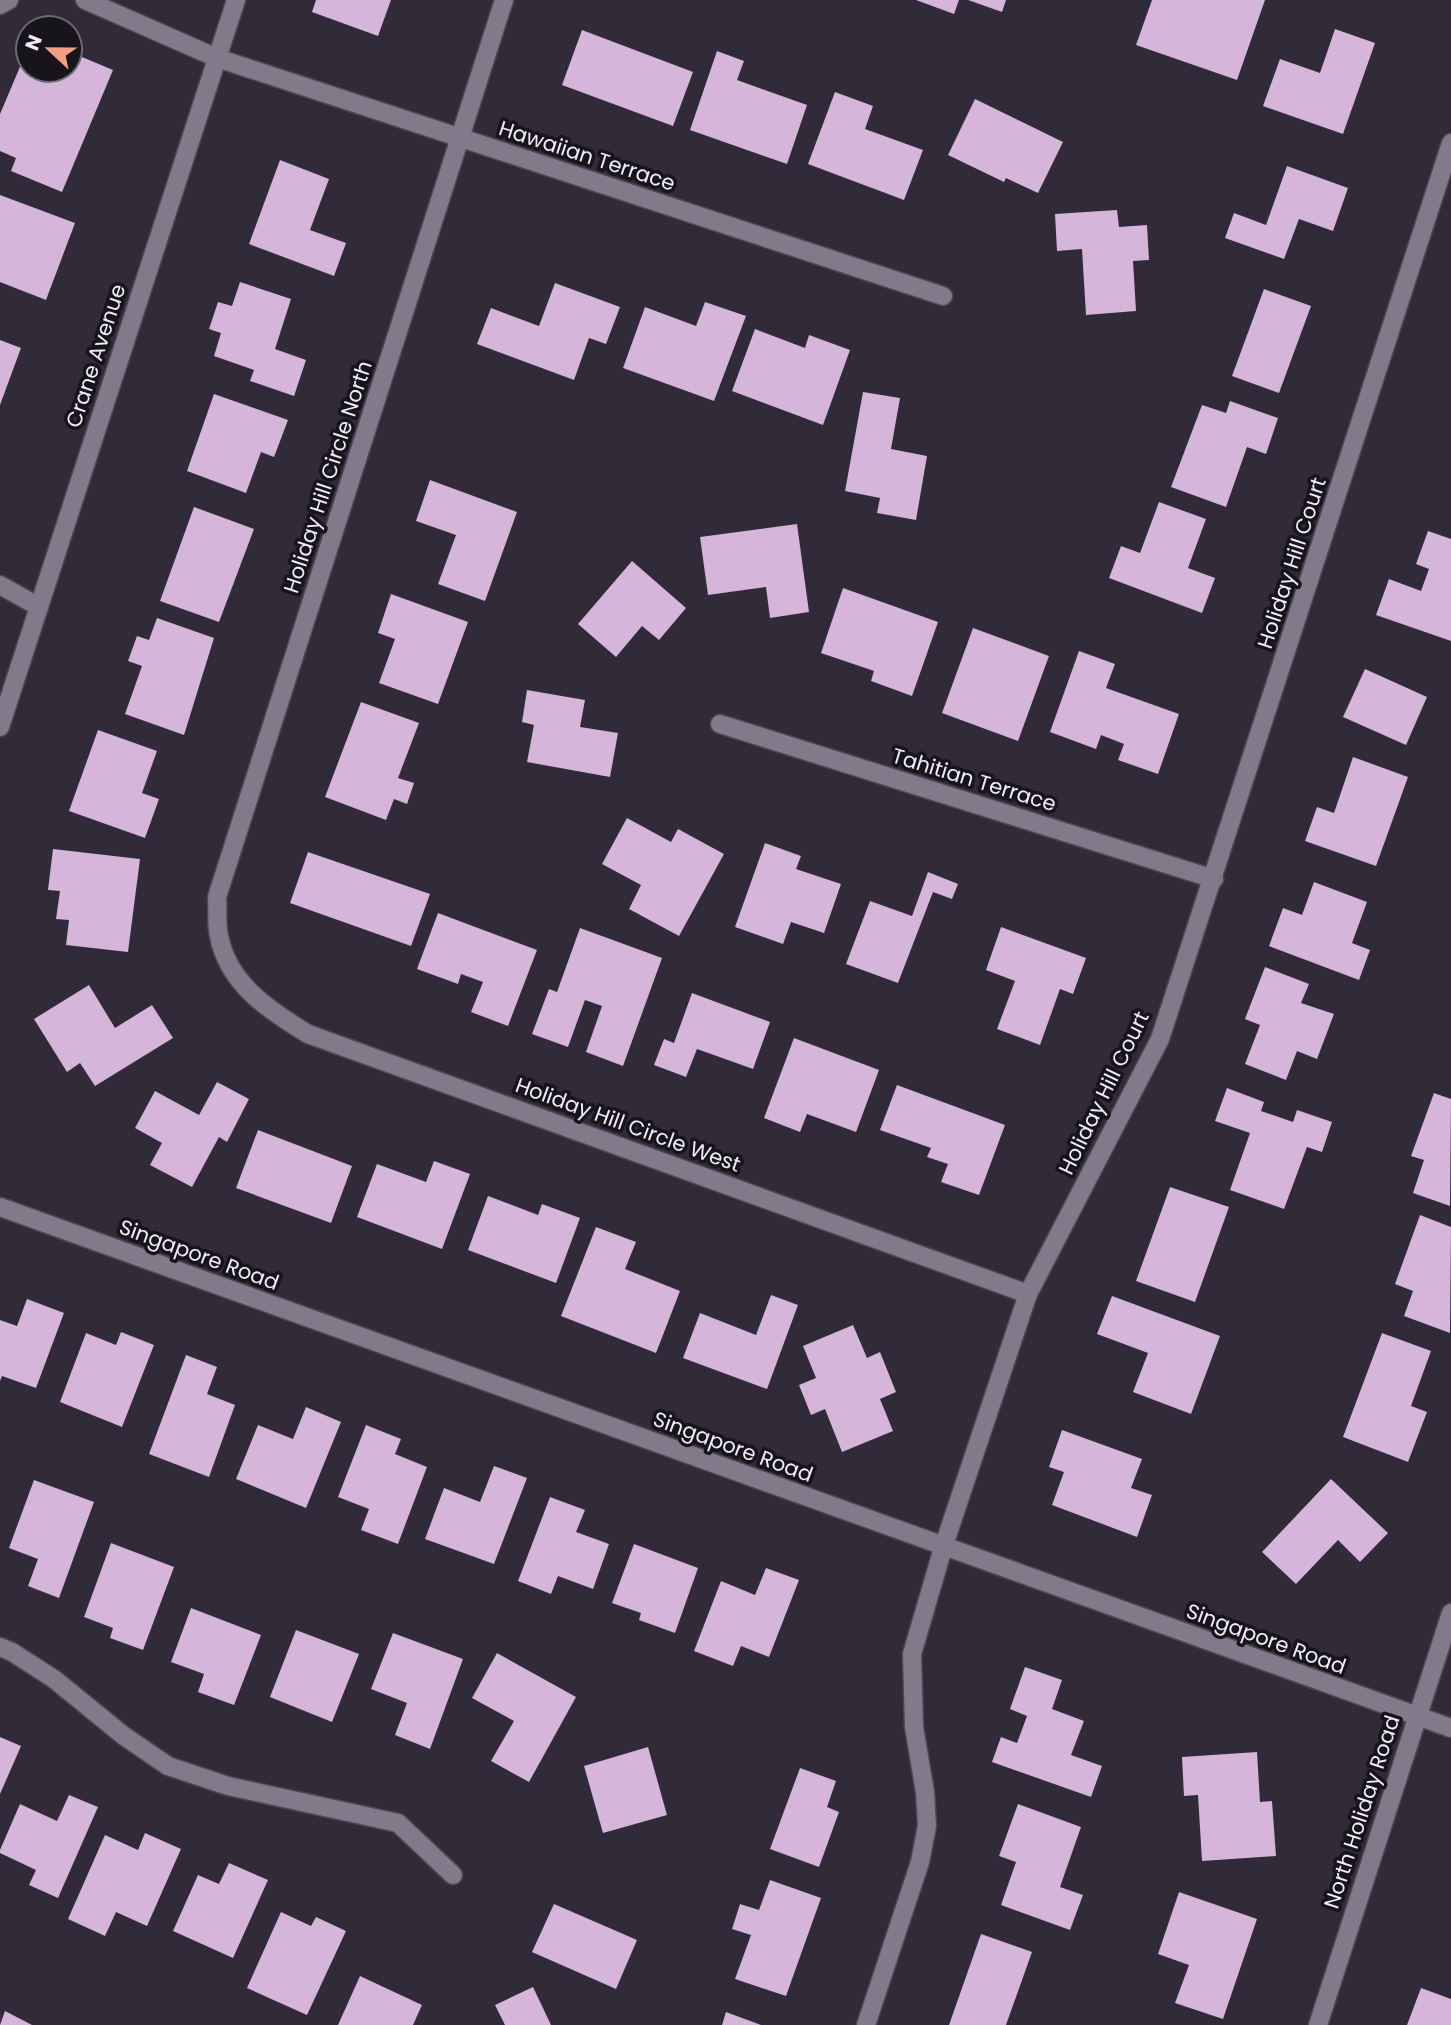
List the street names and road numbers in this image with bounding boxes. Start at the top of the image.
street label: Hawaiian Terrace [495,113,679,198]
street label: Crane Avenue [59,280,132,431]
street label: Holiday Hill Circle North [276,357,379,597]
street label: Holiday Hill Court [1250,474,1333,652]
street label: Tahitian Terrace [889,741,1060,818]
street label: Holiday Hill Court [1051,1006,1156,1179]
street label: Holiday Hill Circle West [512,1070,745,1179]
street label: Singapore Road [115,1212,283,1297]
street label: Singapore Road [649,1404,817,1489]
street label: Singapore Road [1182,1596,1350,1681]
street label: North Holiday Road [1317,1712,1406,1912]

